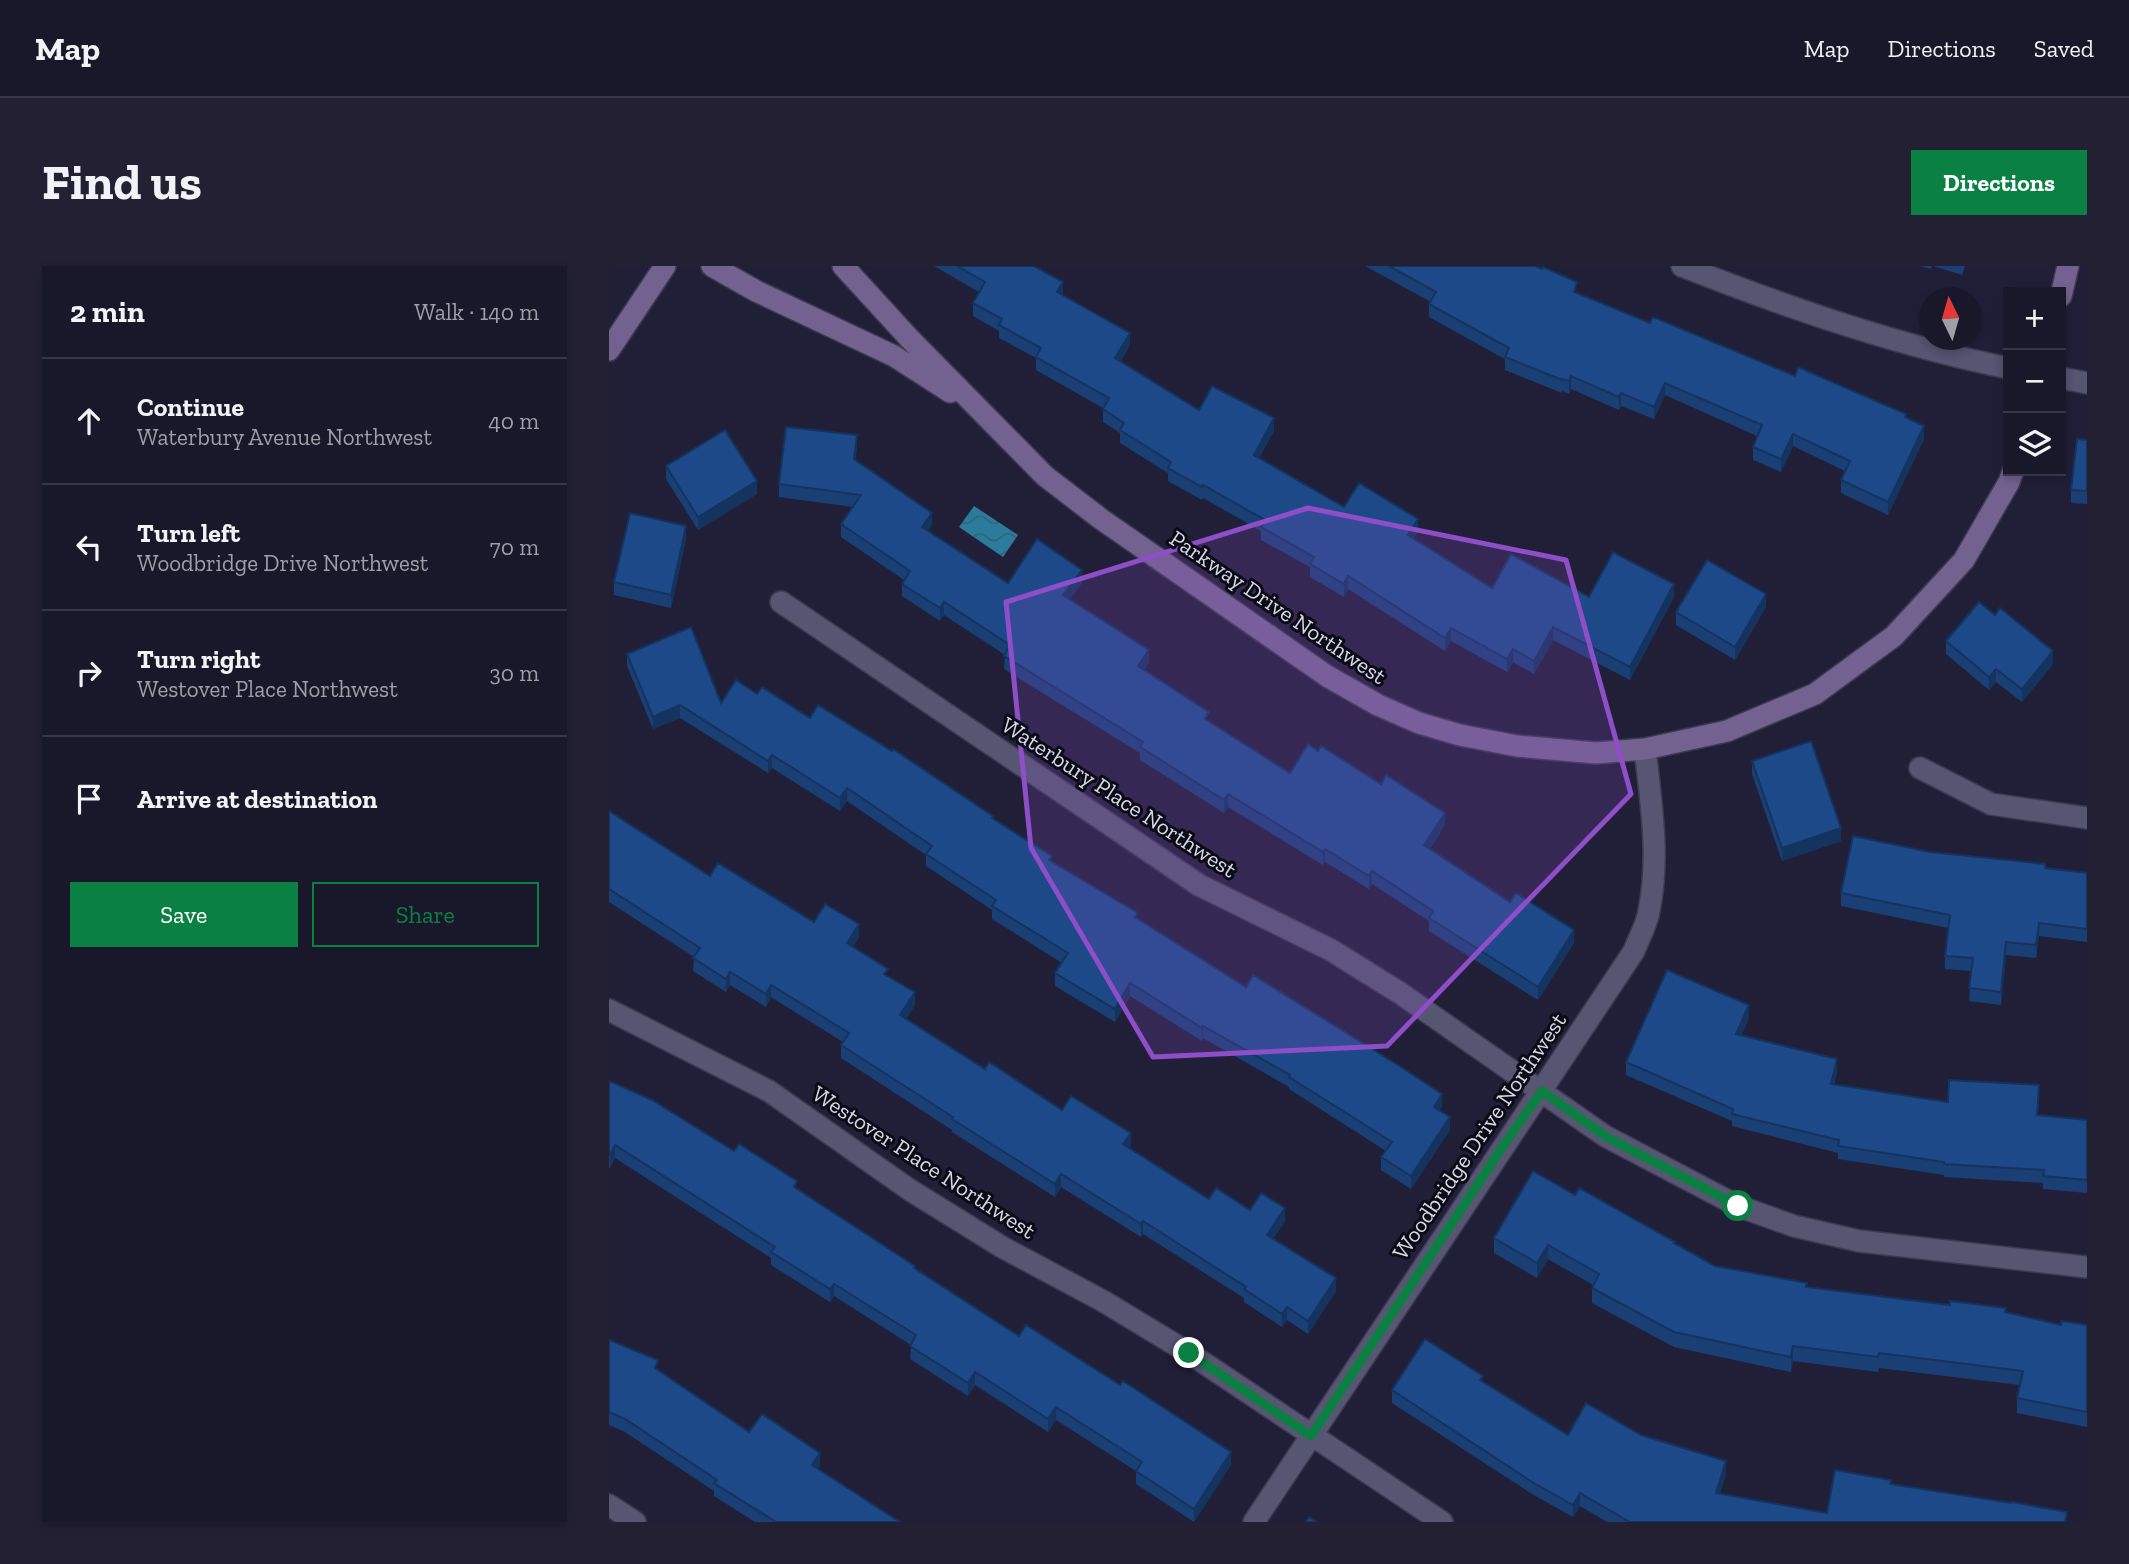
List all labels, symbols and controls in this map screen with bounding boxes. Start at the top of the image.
text: Map [35,29,100,68]
text: Map [1804,34,1850,63]
text: Directions [1888,34,1996,63]
text: Saved [2034,34,2094,63]
button: Directions [1911,150,2087,215]
text: Find us [42,153,202,212]
north arrow [1919,287,1982,350]
map controls [2003,287,2066,476]
button: + [2003,287,2066,350]
text: 2 min [70,294,145,330]
text: Walk · 140 m [414,298,539,326]
button: − [2003,350,2066,413]
text: Continue [137,391,244,423]
icon: ahead [70,402,108,440]
text: 40 m [488,407,539,435]
button: layers [2003,413,2066,476]
text: Waterbury Avenue Northwest [137,423,432,451]
text: Turn left [137,517,240,549]
street label: Parkway Drive Northwest [1164,524,1392,690]
icon: left [70,528,108,566]
text: 70 m [490,533,539,561]
text: Woodbridge Drive Northwest [137,549,428,577]
text: Turn right [137,643,260,675]
icon: right [70,654,108,692]
text: 30 m [489,659,539,687]
text: Westover Place Northwest [137,675,398,703]
street label: Waterbury Place Northwest [996,710,1242,884]
icon: arrive [70,780,108,818]
text: Arrive at destination [137,783,377,815]
button: Save [70,882,298,947]
button: Share [312,882,539,947]
street label: Woodbridge Drive Northwest [1386,1007,1572,1265]
street label: Westover Place Northwest [807,1079,1041,1245]
route start [1722,1190,1753,1221]
route end [1173,1337,1204,1368]

